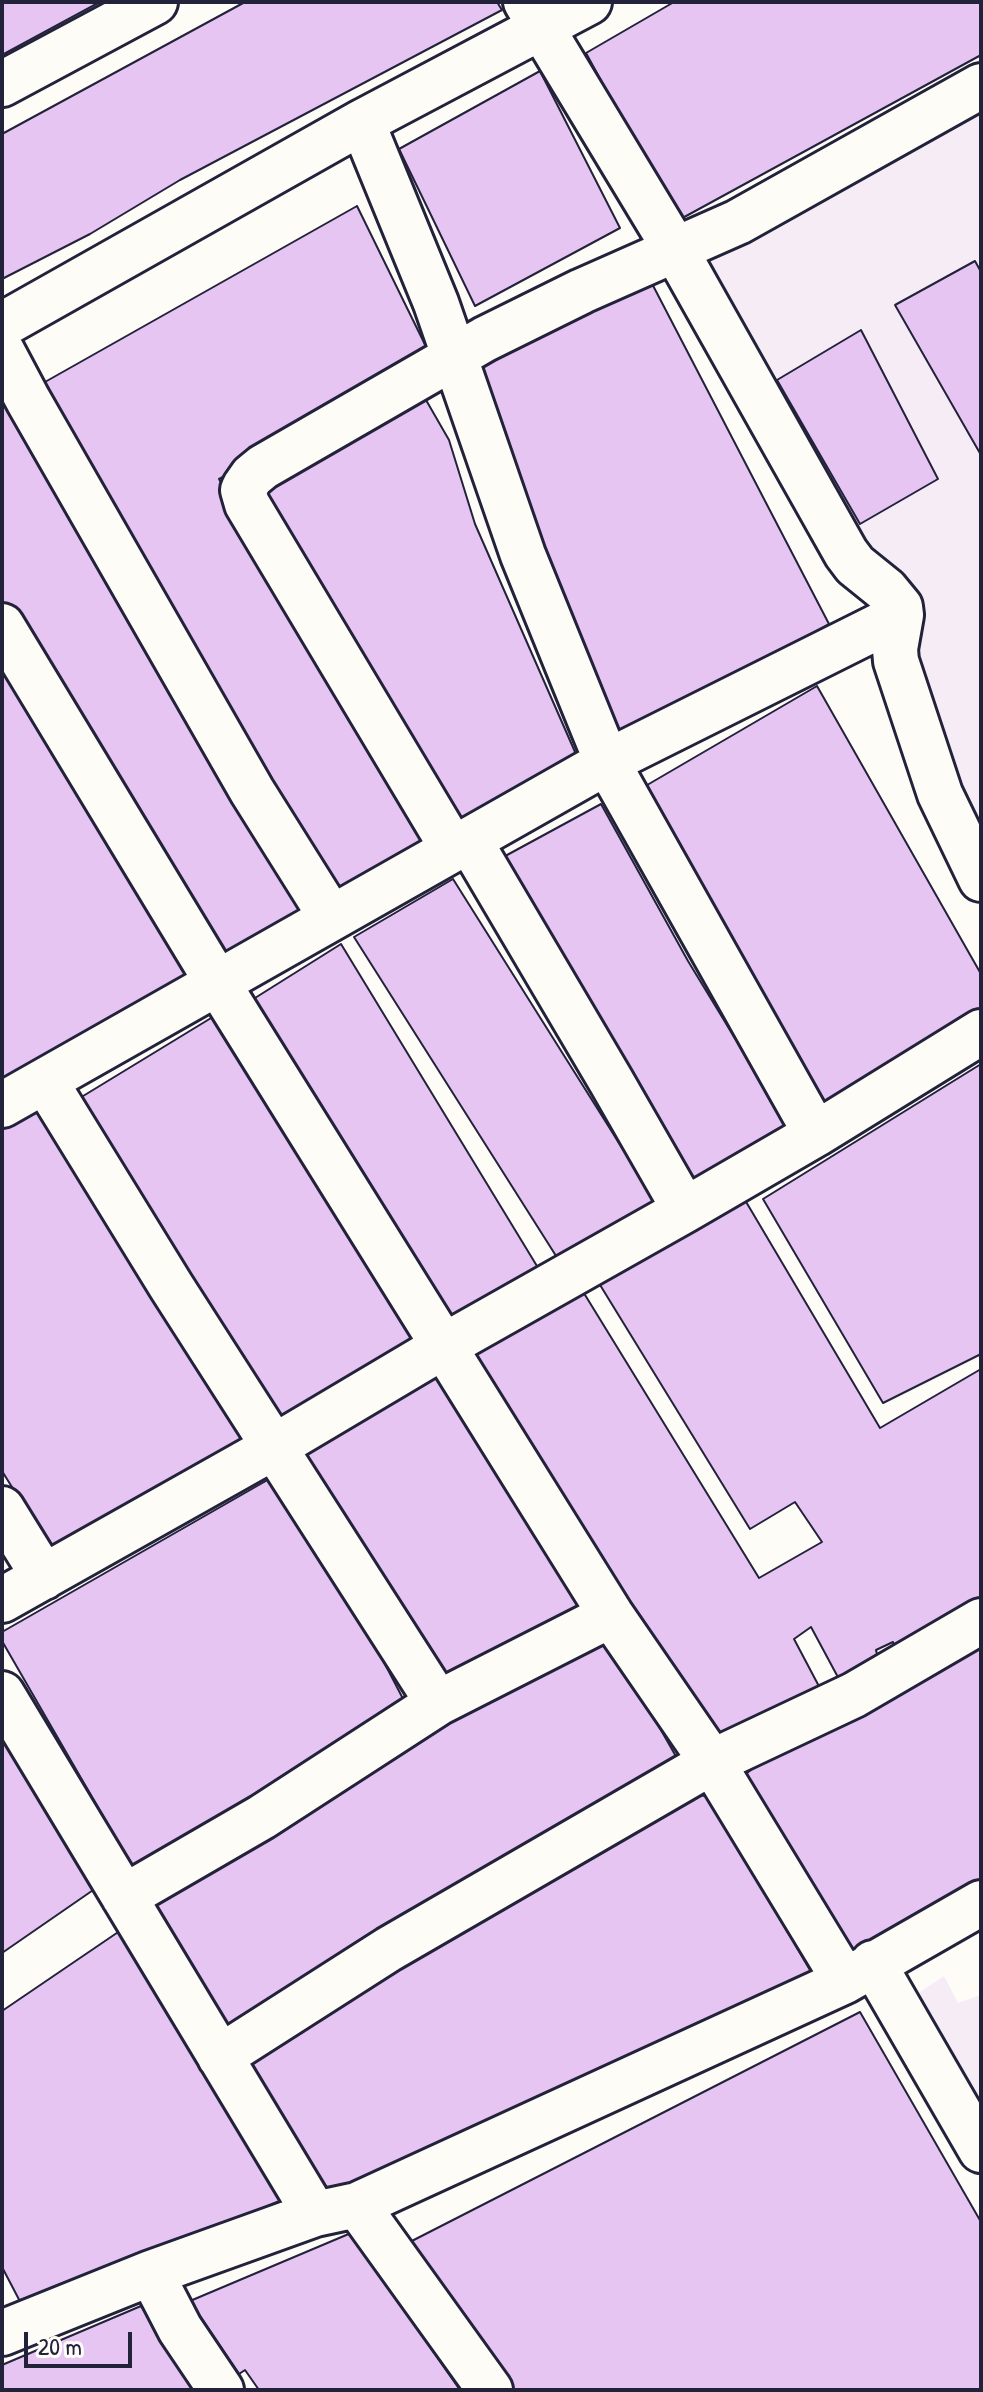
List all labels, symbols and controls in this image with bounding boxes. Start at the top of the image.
scale bar [28,2316,136,2366]
text: 20 m [38,2330,82,2362]

